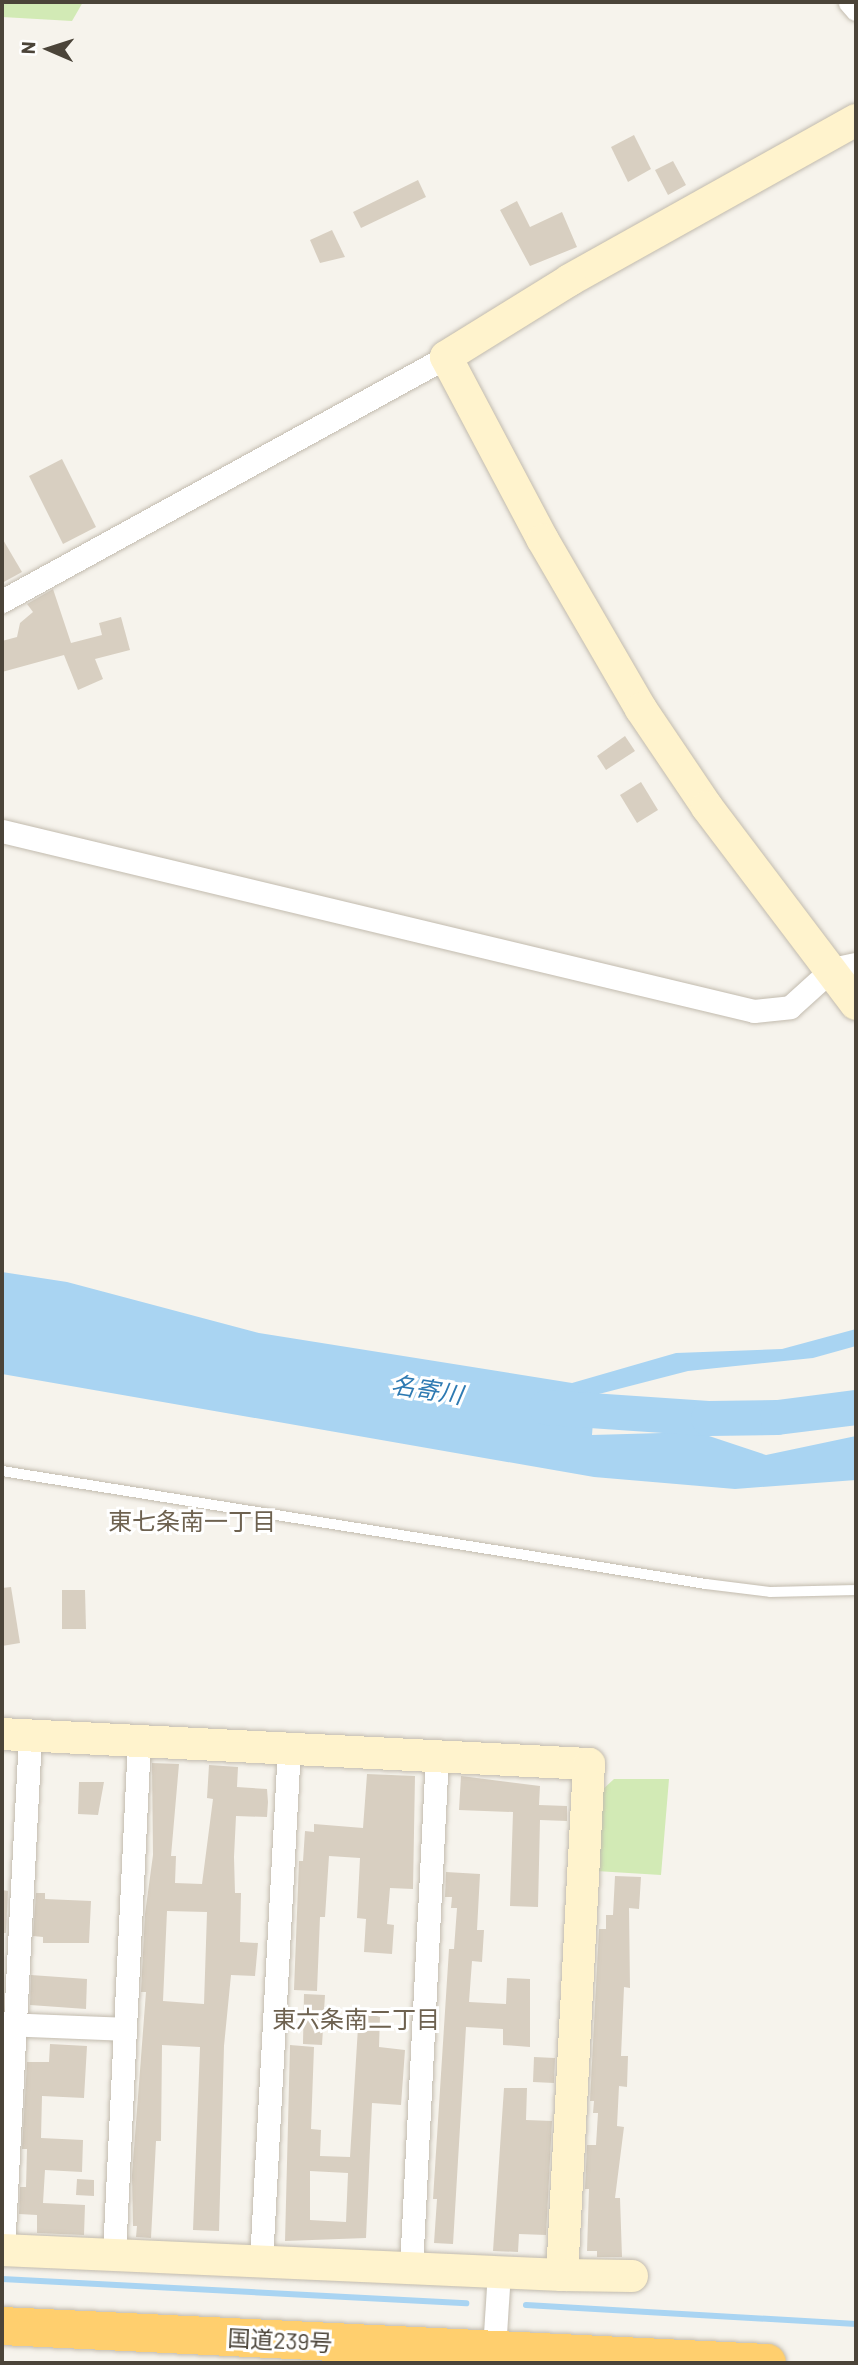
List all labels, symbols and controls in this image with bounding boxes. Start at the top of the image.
north arrow [14,14,84,84]
text: N [16,41,39,55]
water label: 名寄川 [389,1369,465,1409]
district label: 東七条南一丁目 [108,1507,276,1535]
district label: 東六条南二丁目 [272,2005,440,2033]
street label: 国道239号 [227,2323,333,2357]

